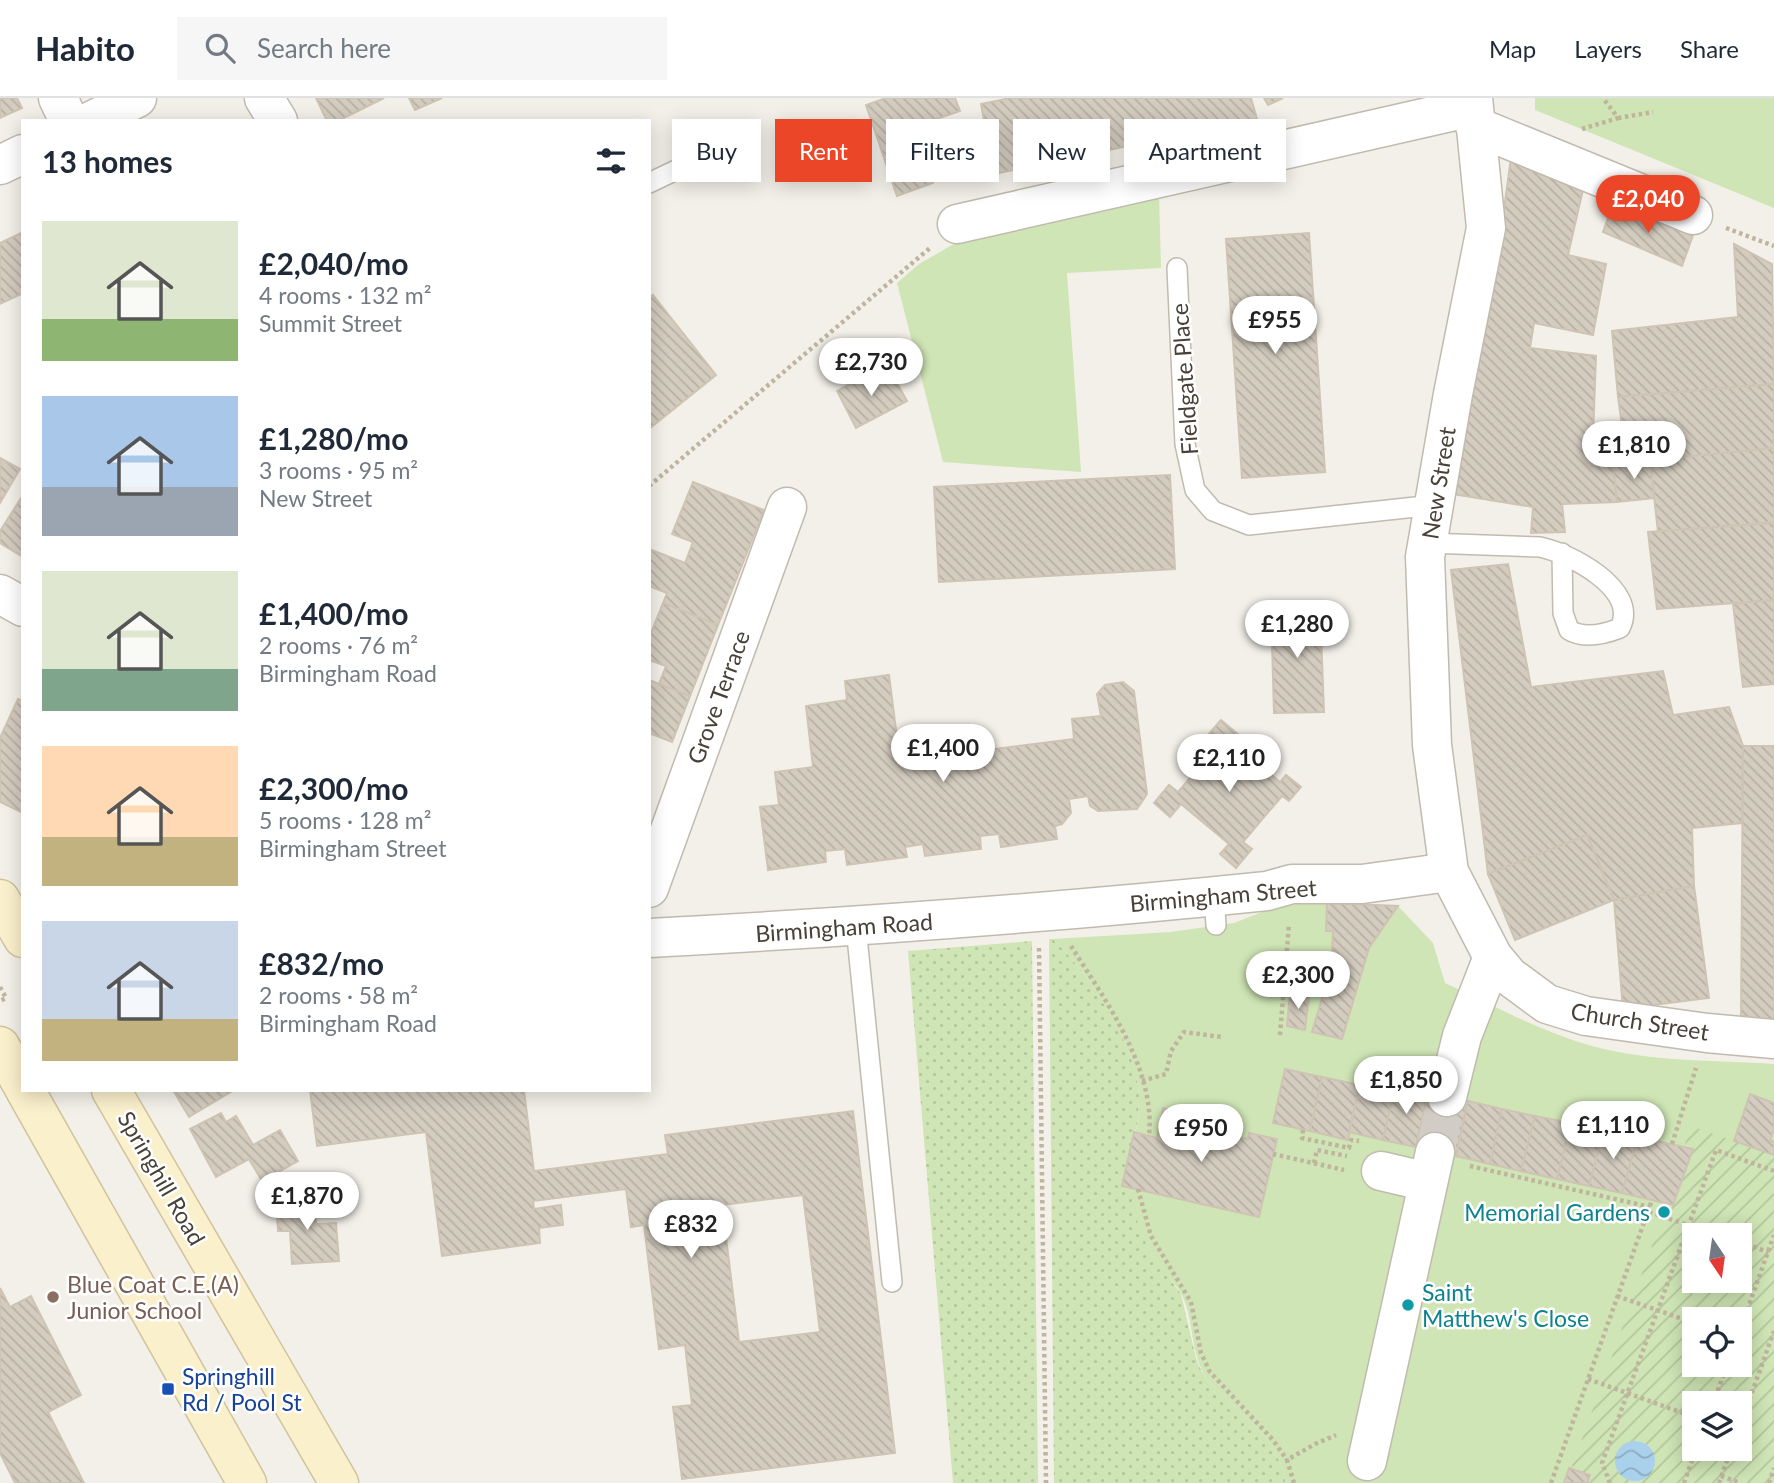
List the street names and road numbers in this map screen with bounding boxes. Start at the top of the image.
street label: Fieldgate Place [1165,302,1203,456]
street label: New Street [1415,424,1461,541]
street label: Grove Terrace [681,626,755,768]
street label: Birmingham Street [1128,873,1318,917]
street label: Birmingham Road [754,907,934,947]
street label: Church Street [1569,996,1712,1046]
street label: Springhill Road [112,1106,212,1250]

